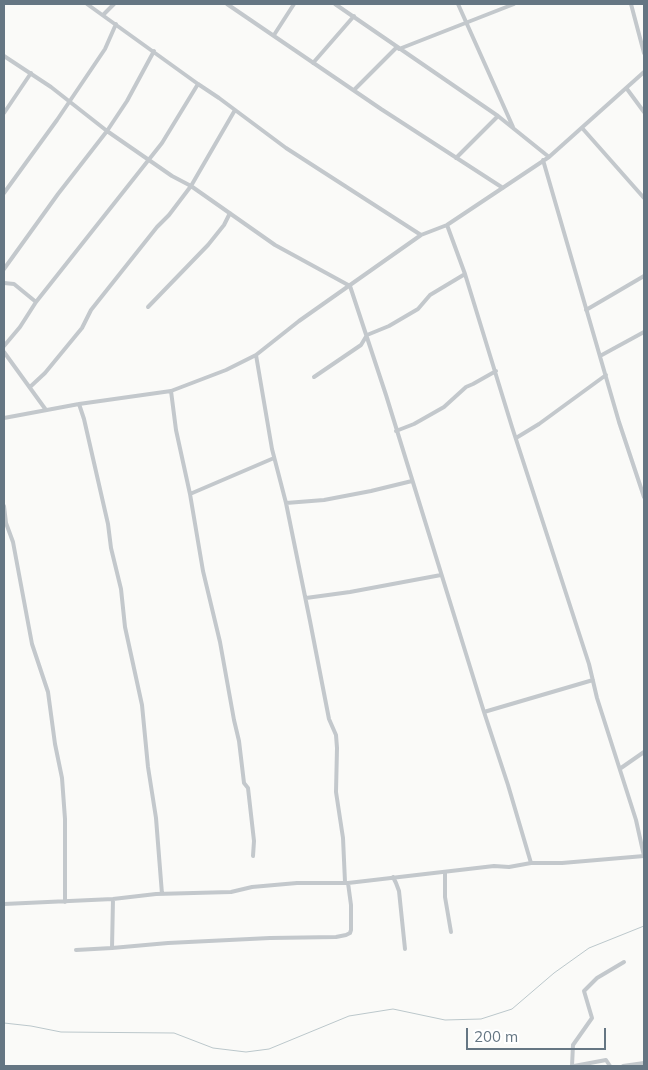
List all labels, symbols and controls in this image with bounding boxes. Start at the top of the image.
scale bar [468,1018,608,1050]
text: 200 m [474,1027,518,1046]

